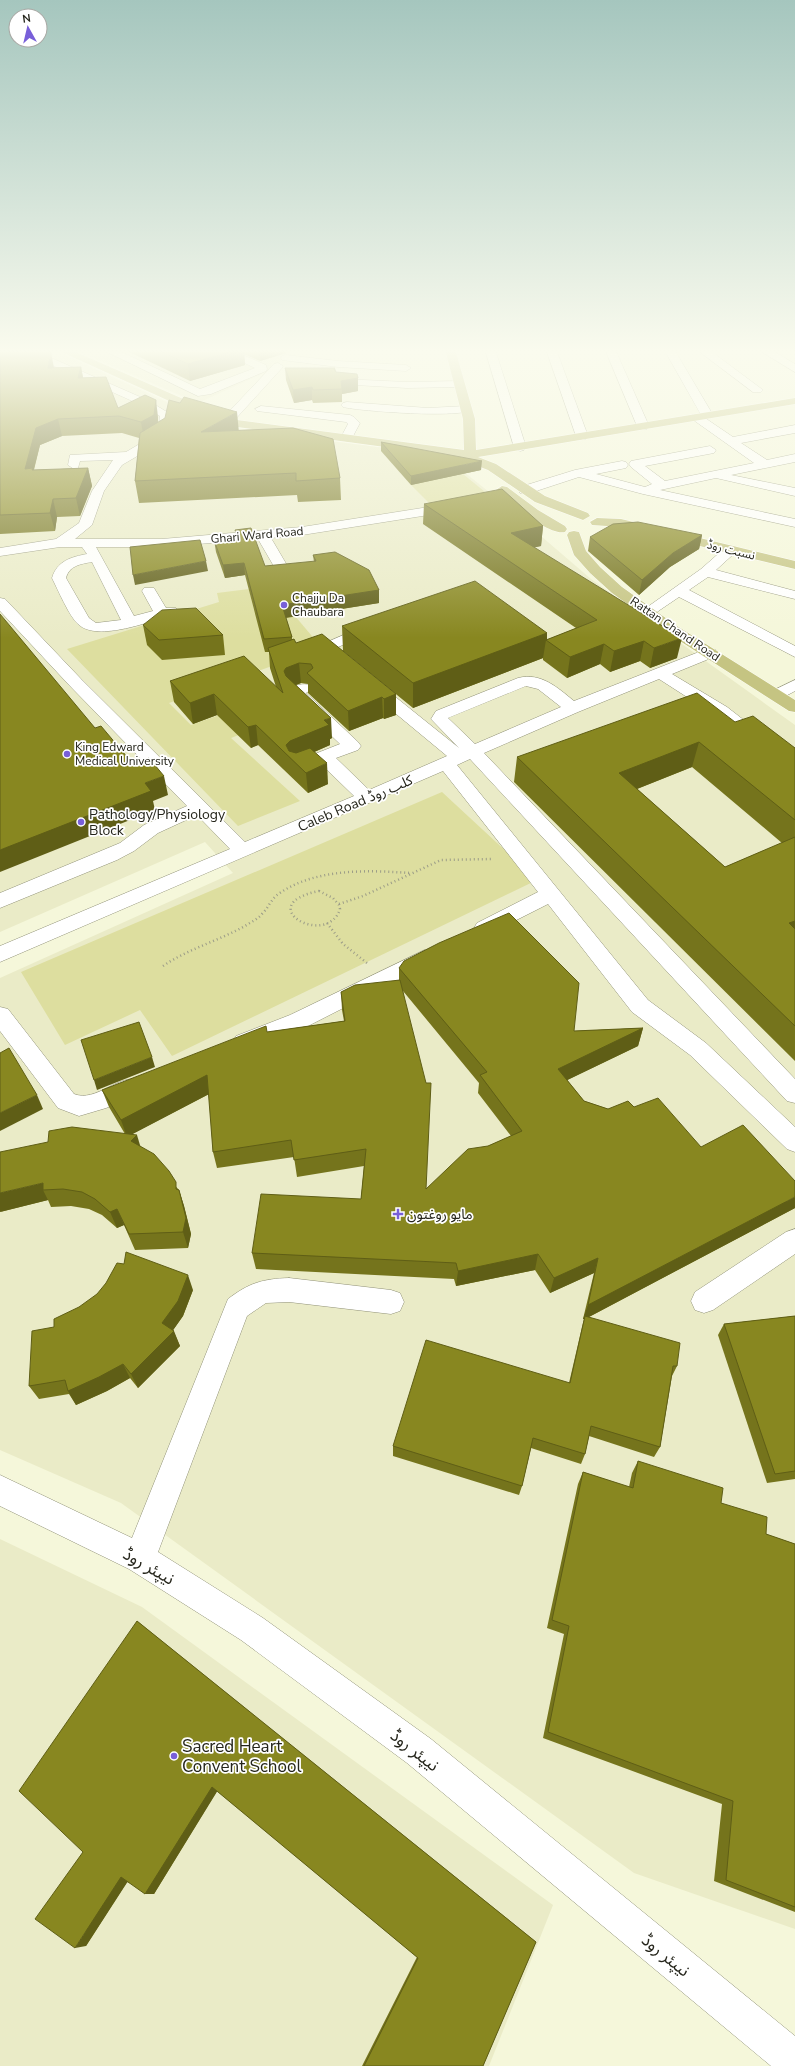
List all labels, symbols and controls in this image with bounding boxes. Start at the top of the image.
north arrow [8,8,48,48]
text: N [22,11,32,27]
street label: Ghari Ward Road [210,523,304,547]
street label: نسبت روڈ [705,536,757,564]
place label: Chajju Da Chaubara [292,590,344,620]
street label: Rattan Chand Road [627,593,723,665]
marker: Chajju Da Chaubara [279,600,289,610]
place label: King Edward Medical University [75,739,175,769]
marker: King Edward Medical University [62,749,72,759]
street label: Caleb Road کلب روڈ [295,771,416,836]
place label: Pathology/Physiology Block [89,805,226,840]
marker: Pathology/Physiology Block [76,817,86,827]
place label: مایو روغتون [407,1205,473,1224]
marker: مایو روغتون [392,1208,404,1220]
street label: نیپئر روڈ [119,1542,179,1590]
street label: نیپئر روڈ [385,1724,444,1777]
place label: Sacred Heart Convent School [182,1735,301,1778]
marker: Sacred Heart Convent School [169,1751,179,1761]
street label: نیپئر روڈ [637,1929,695,1982]

